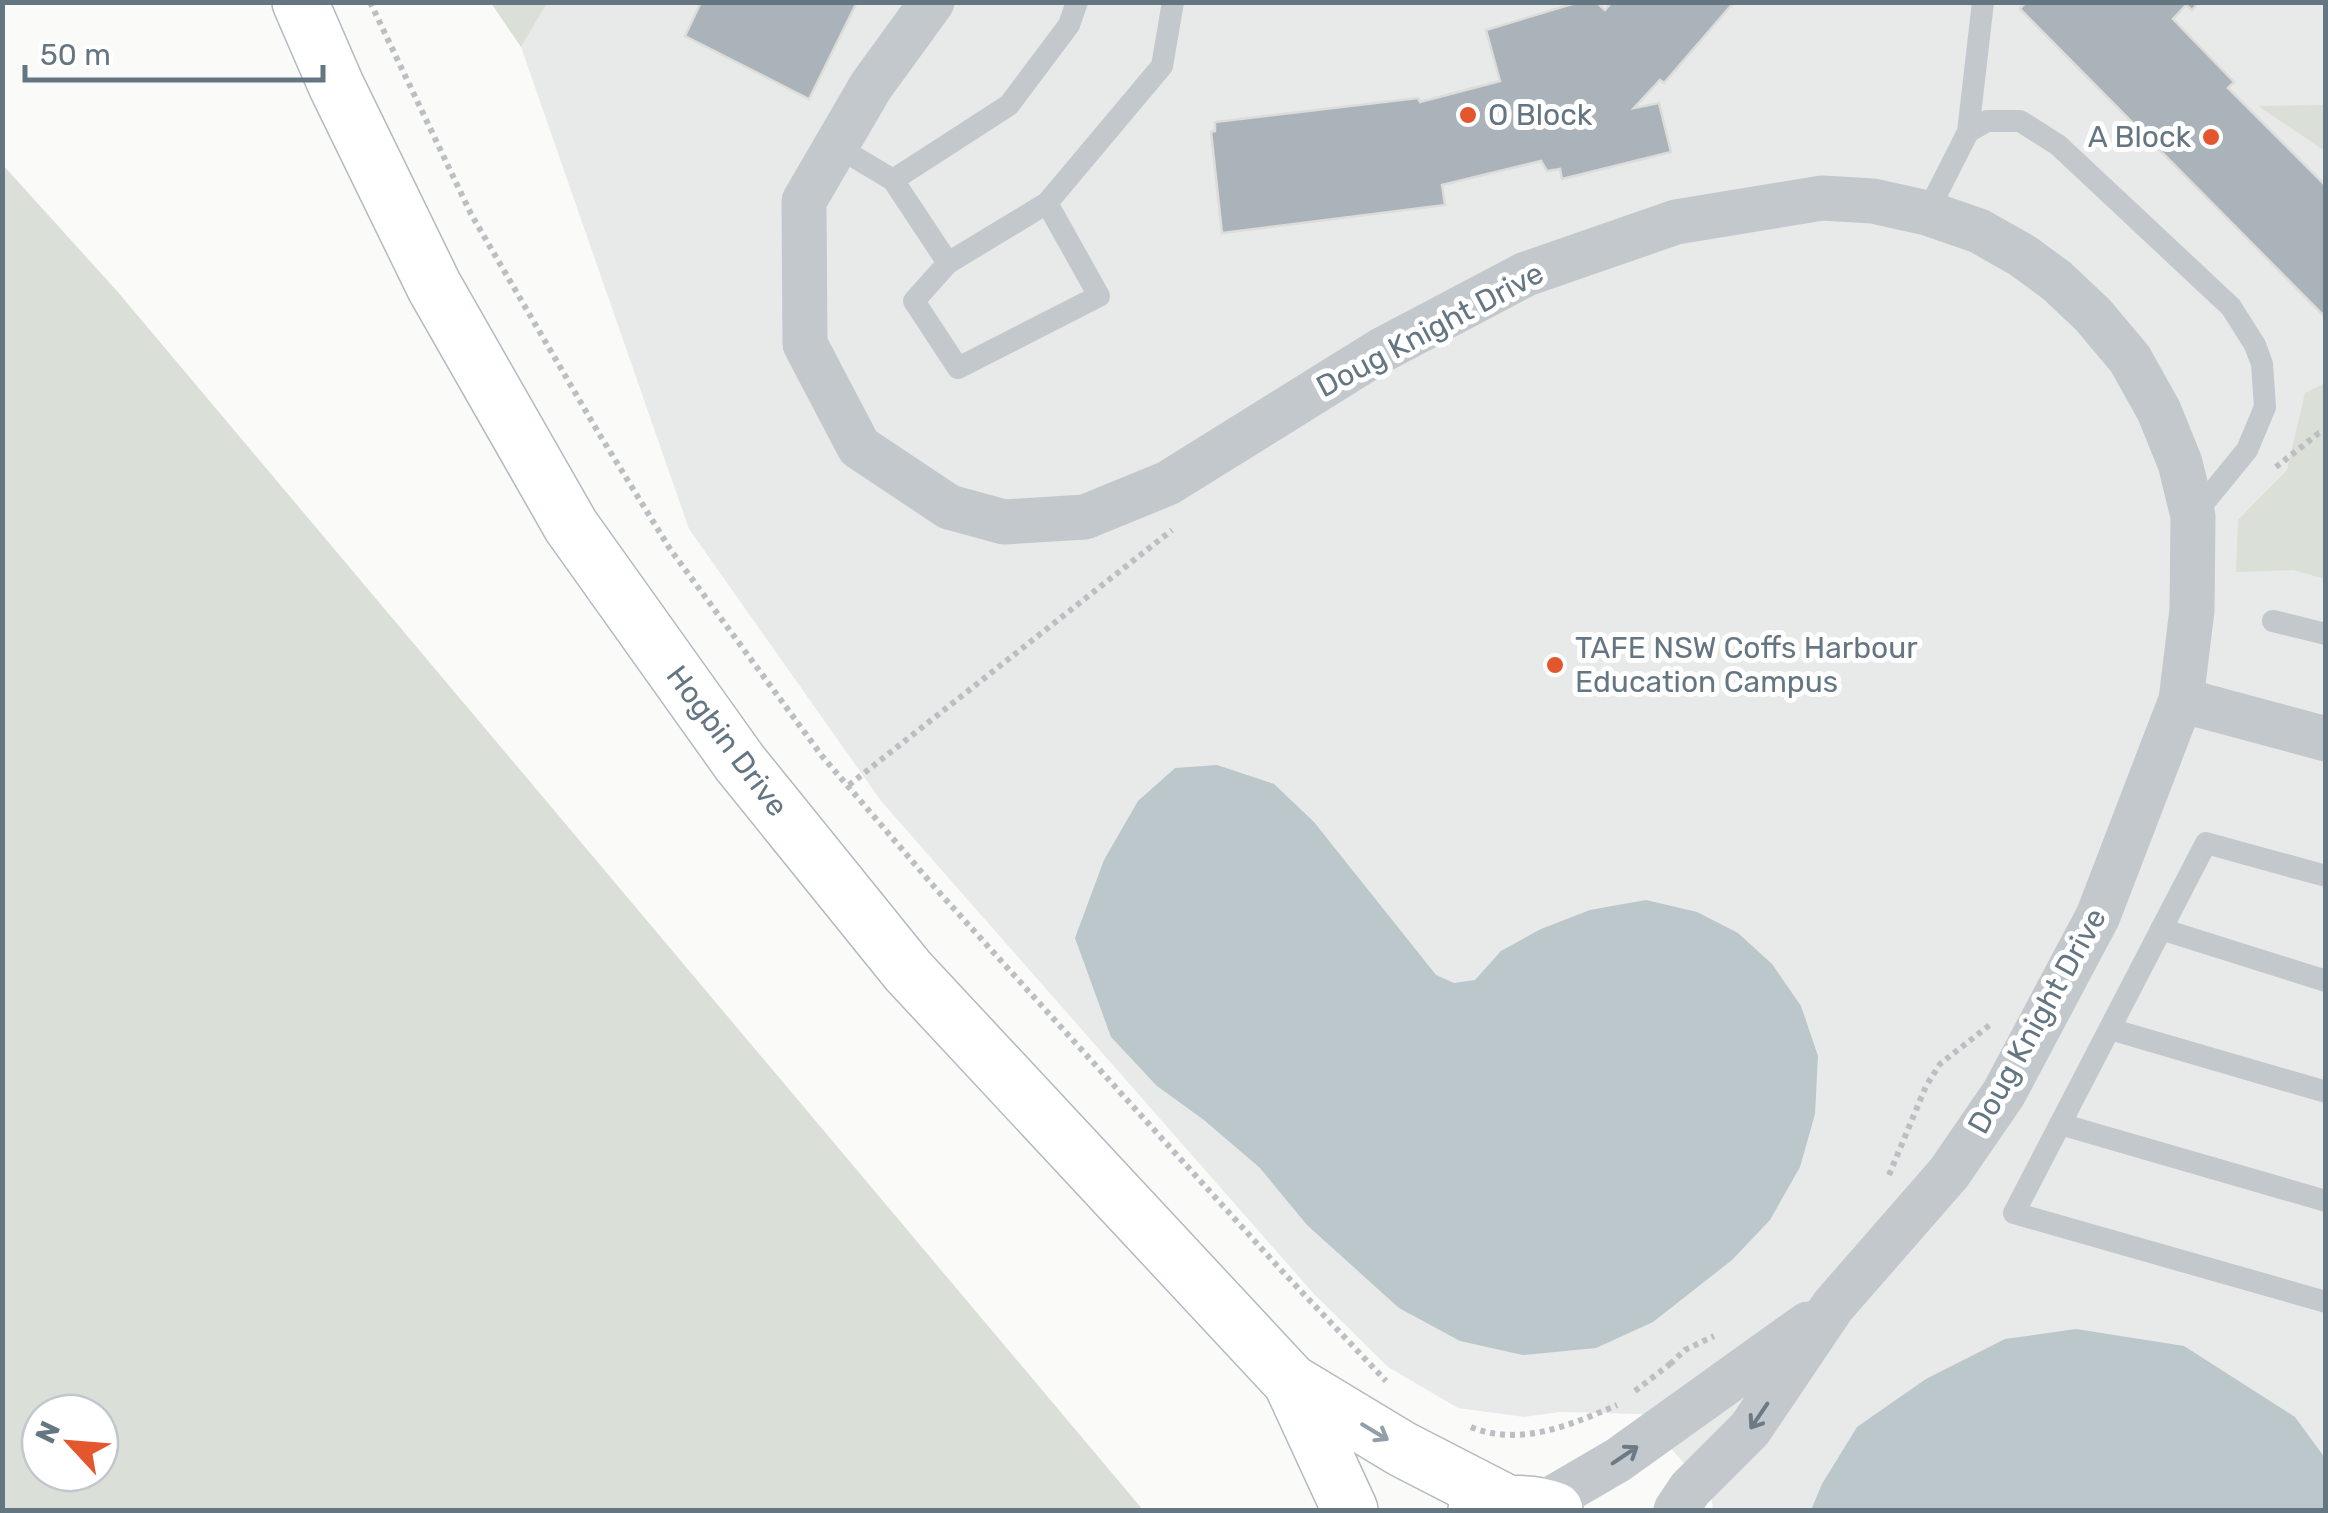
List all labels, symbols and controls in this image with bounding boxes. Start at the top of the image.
scale bar [25,20,322,82]
text: 50 m [40,37,111,73]
place label: O Block [1488,97,1593,133]
marker: O Block [1457,104,1479,126]
place label: A Block [2088,119,2192,155]
marker: A Block [2200,126,2222,148]
street label: Doug Knight Drive [1310,255,1550,405]
place label: TAFE NSW Coffs Harbour Education Campus [1575,630,1918,700]
marker: TAFE NSW Coffs Harbour Education Campus [1544,654,1566,676]
street label: Hogbin Drive [659,659,795,823]
street label: Doug Knight Drive [1960,902,2114,1140]
north arrow [20,1393,120,1493]
one-way arrow [1749,1402,1770,1430]
text: N [29,1416,67,1449]
one-way arrow [1360,1422,1389,1442]
one-way arrow [1610,1445,1638,1466]

